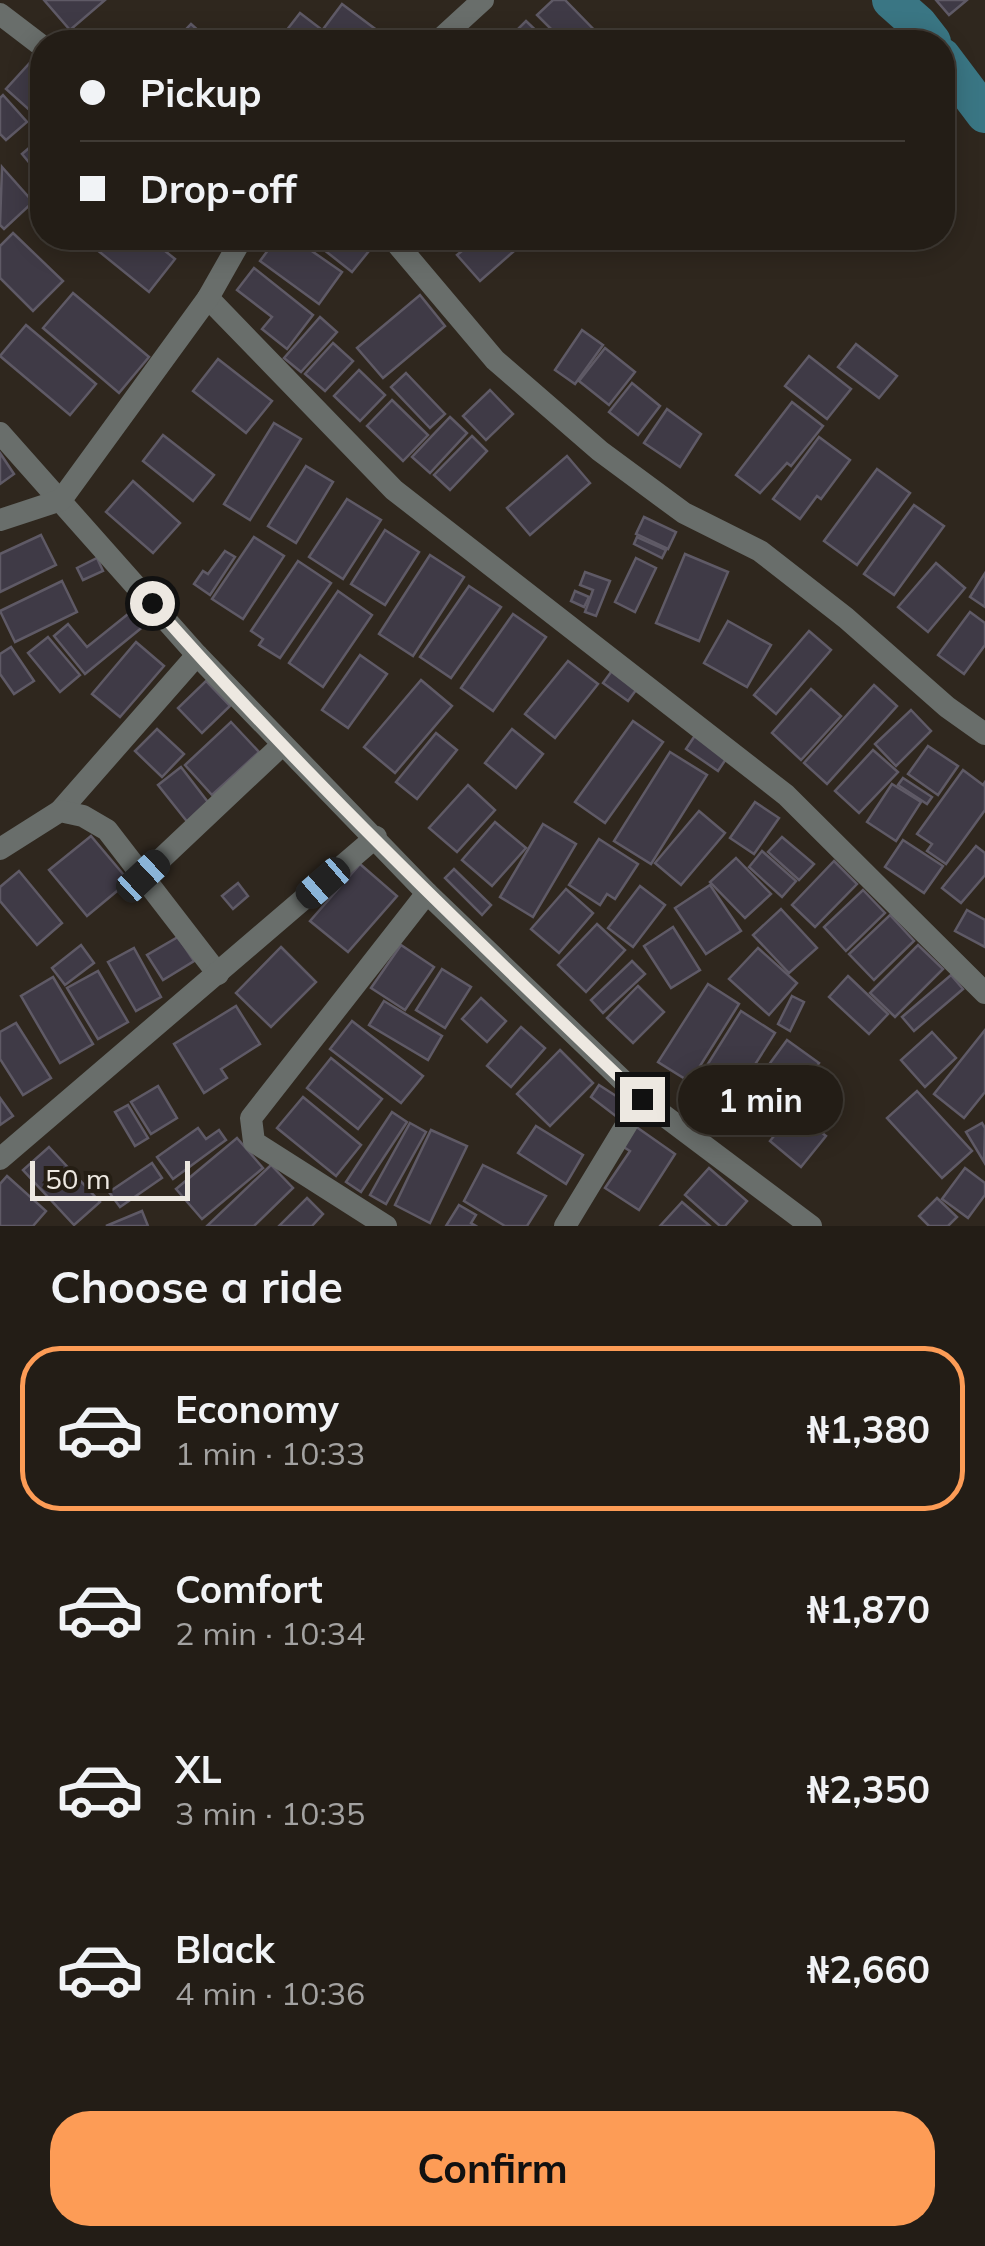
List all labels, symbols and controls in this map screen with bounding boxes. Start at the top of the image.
text: Pickup [140,69,262,117]
text: Drop-off [140,165,297,213]
route start [130,581,175,626]
car [111,845,175,907]
car [291,852,355,914]
callout: 1 min [677,1064,842,1134]
route end [620,1077,665,1122]
text: 1 min [718,1080,803,1120]
scale bar [30,1156,190,1200]
text: 50 m [45,1161,111,1196]
text: Choose a ride [50,1258,343,1314]
icon: car [55,1384,145,1474]
text: Economy [175,1385,339,1433]
text: ₦1,380 [807,1405,930,1453]
text: 1 min · 10:33 [175,1433,365,1473]
icon: car [55,1564,145,1654]
text: Comfort [175,1565,323,1613]
text: ₦1,870 [807,1585,930,1633]
text: 2 min · 10:34 [175,1613,365,1653]
icon: car [55,1744,145,1834]
text: XL [175,1745,222,1793]
text: ₦2,350 [807,1765,930,1813]
text: 3 min · 10:35 [175,1793,365,1833]
icon: car [55,1924,145,2014]
text: Black [175,1925,275,1973]
text: ₦2,660 [807,1945,930,1993]
text: 4 min · 10:36 [175,1973,365,2013]
button: Confirm [50,2111,935,2226]

